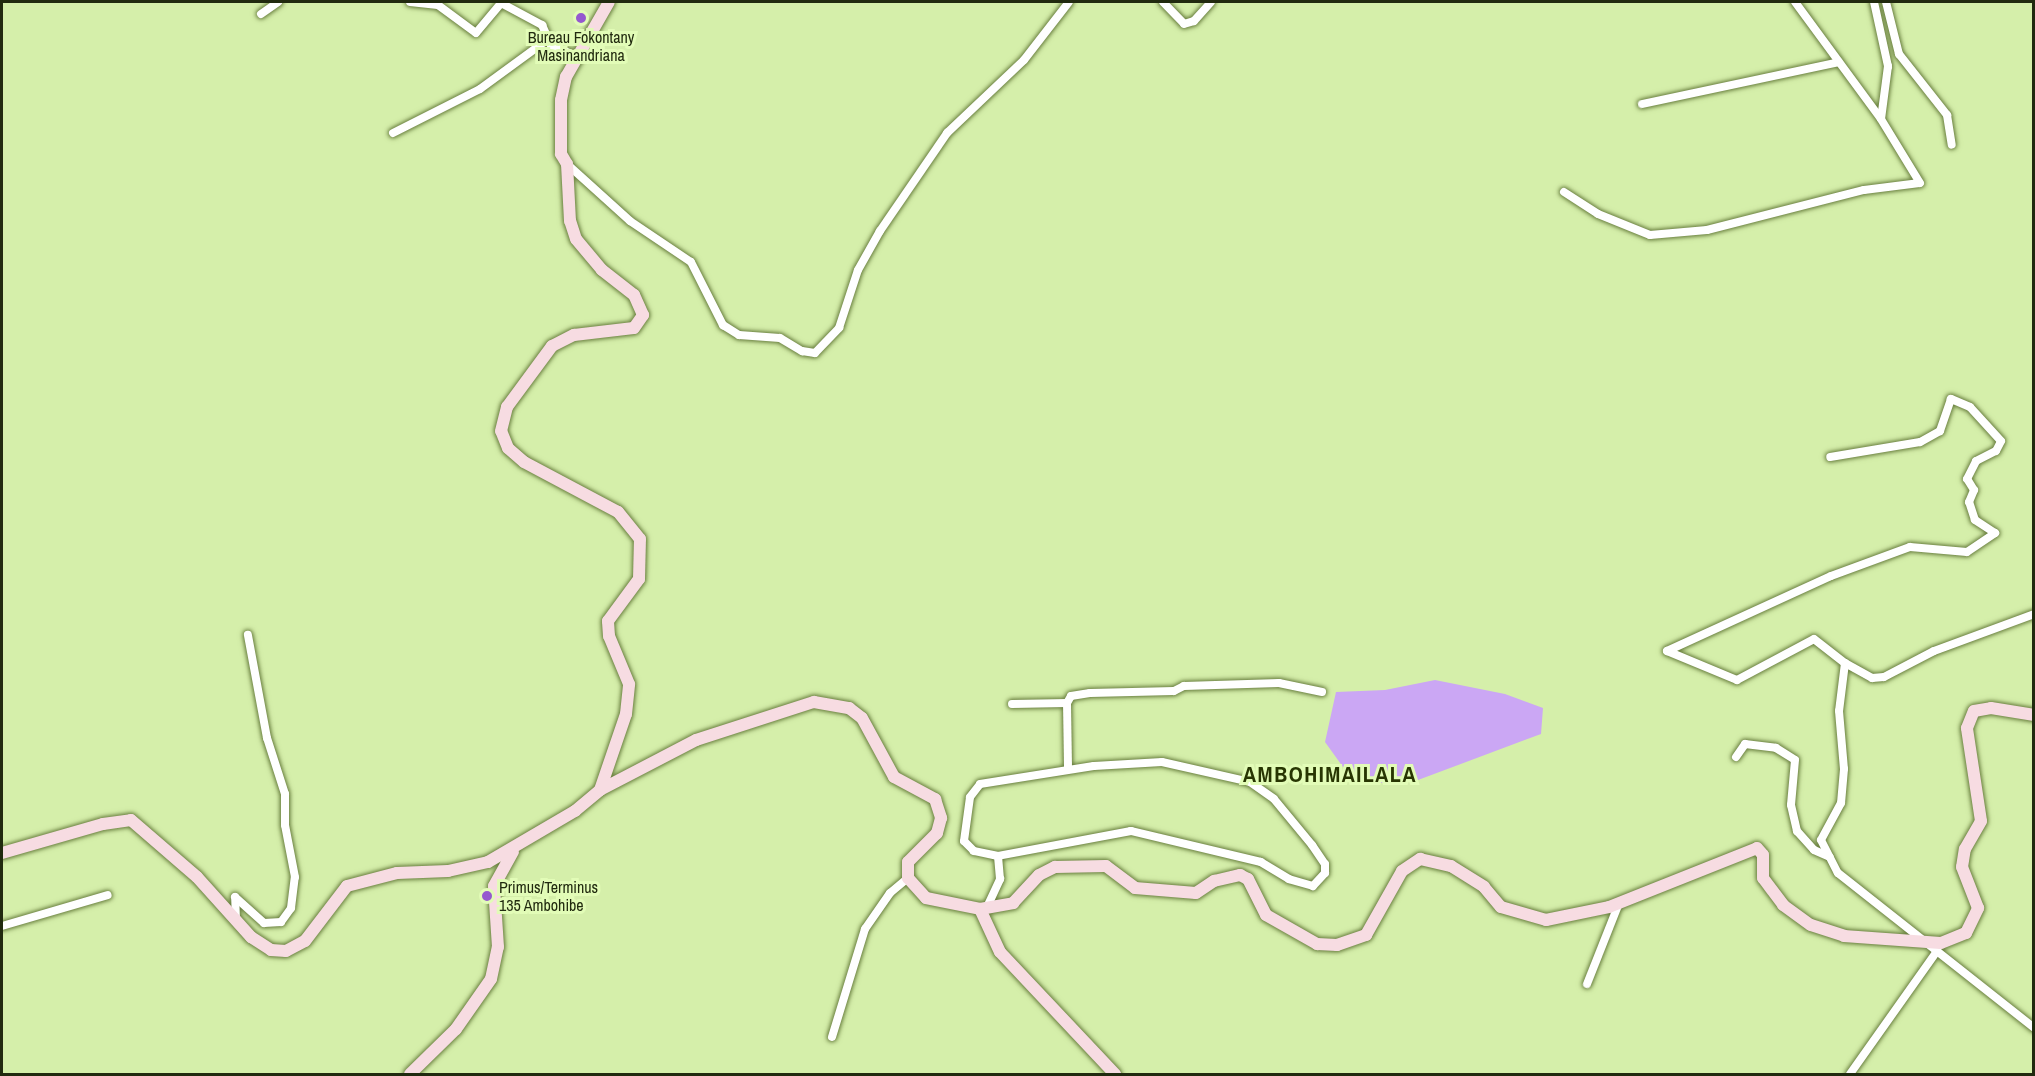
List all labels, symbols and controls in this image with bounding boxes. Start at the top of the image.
marker: Bureau Fokontany Masinandriana [574,11,588,25]
place label: Bureau Fokontany Masinandriana [528,27,634,65]
district label: AMBOHIMAILALA [1243,762,1417,788]
place label: Primus/Terminus 135 Ambohibe [499,877,598,915]
marker: Primus/Terminus 135 Ambohibe [480,889,494,903]

